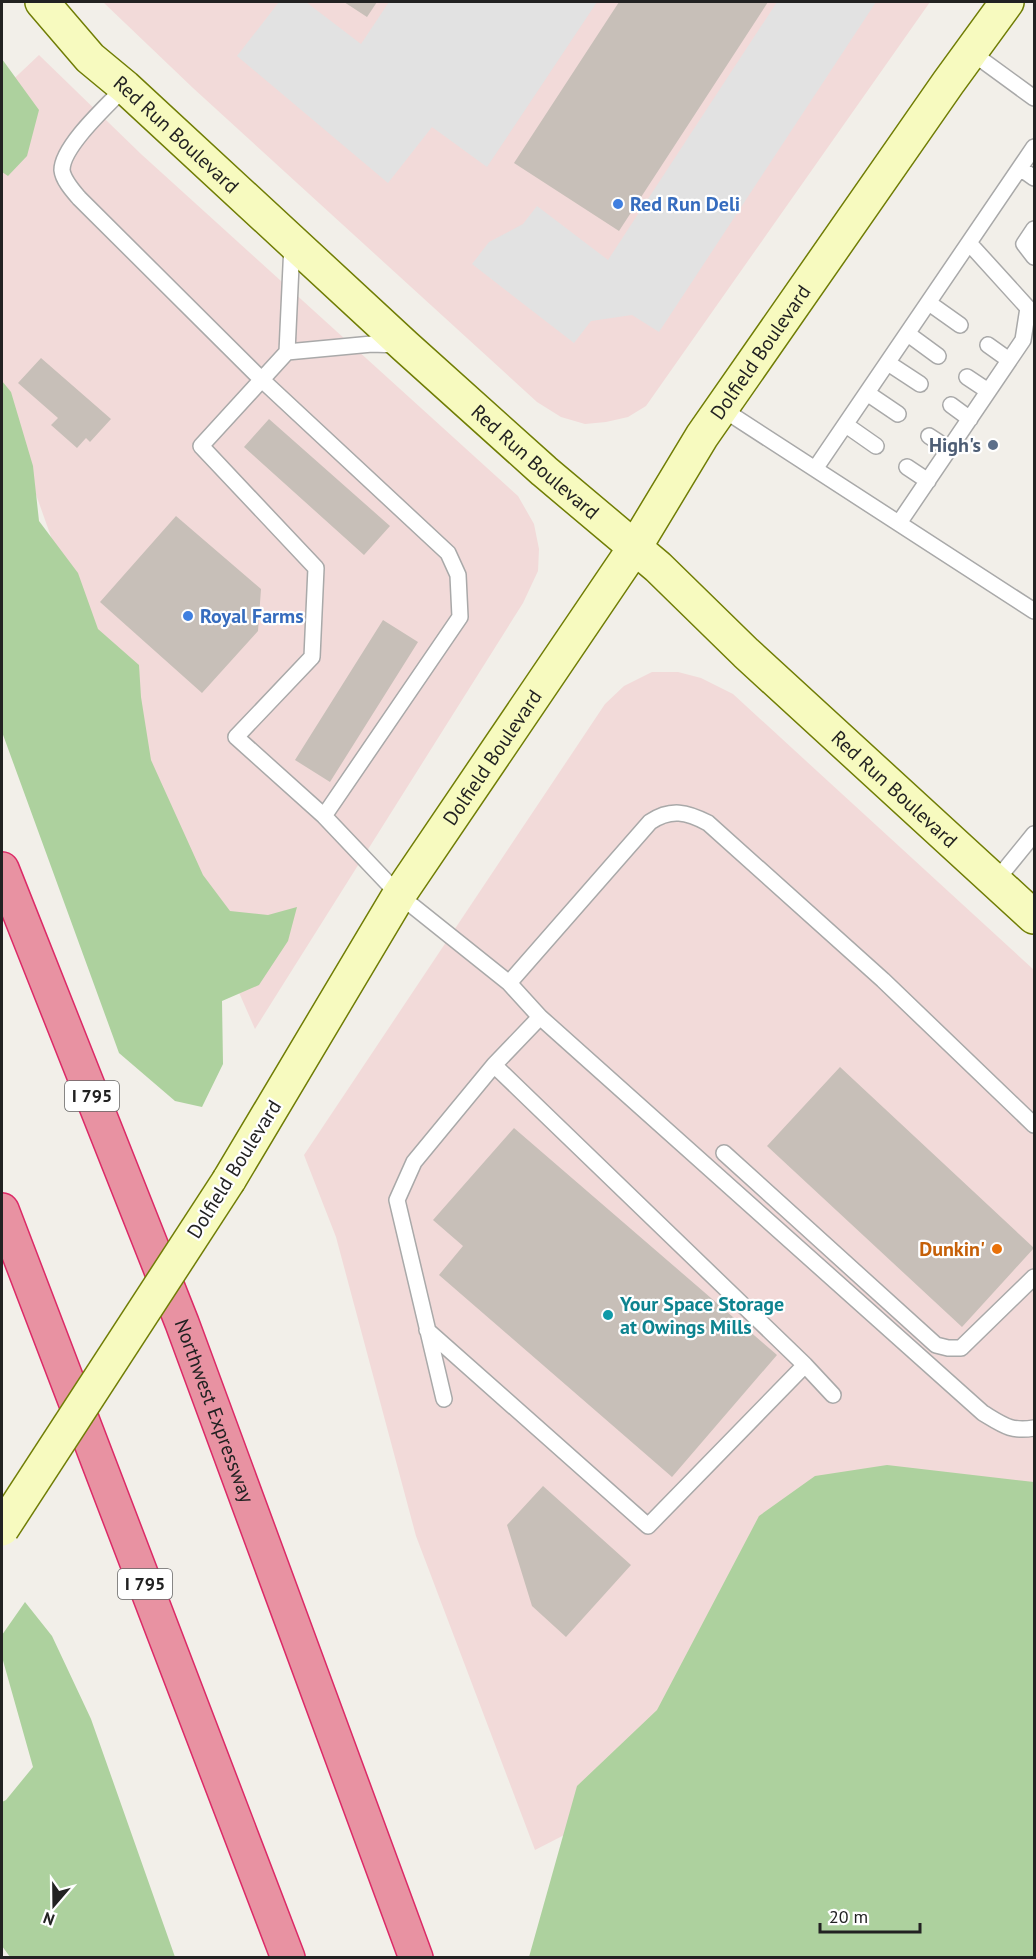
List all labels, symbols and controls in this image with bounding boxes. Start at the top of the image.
street label: Red Run Boulevard [108,70,244,199]
place label: Red Run Deli [630,191,740,217]
marker: Red Run Deli [611,197,625,211]
street label: Dolfield Boulevard [704,280,816,425]
street label: Red Run Boulevard [466,399,605,525]
place label: High's [929,432,981,458]
marker: High's [986,438,1000,452]
place label: Royal Farms [200,603,304,629]
marker: Royal Farms [181,609,195,623]
street label: Dolfield Boulevard [437,685,548,830]
street label: Red Run Boulevard [826,725,963,853]
road number: I 795 [65,1081,119,1111]
street label: Dolfield Boulevard [181,1095,287,1243]
place label: Dunkin' [919,1236,985,1262]
marker: Dunkin' [990,1242,1004,1256]
place label: Your Space Storage at Owings Mills [619,1291,784,1340]
marker: Your Space Storage at Owings Mills [601,1308,615,1322]
street label: Northwest Expressway [169,1315,260,1507]
road number: I 795 [118,1569,172,1599]
north arrow [24,1875,84,1935]
scale bar [820,1896,920,1934]
text: 20 m [829,1905,868,1928]
text: N [41,1908,57,1930]

